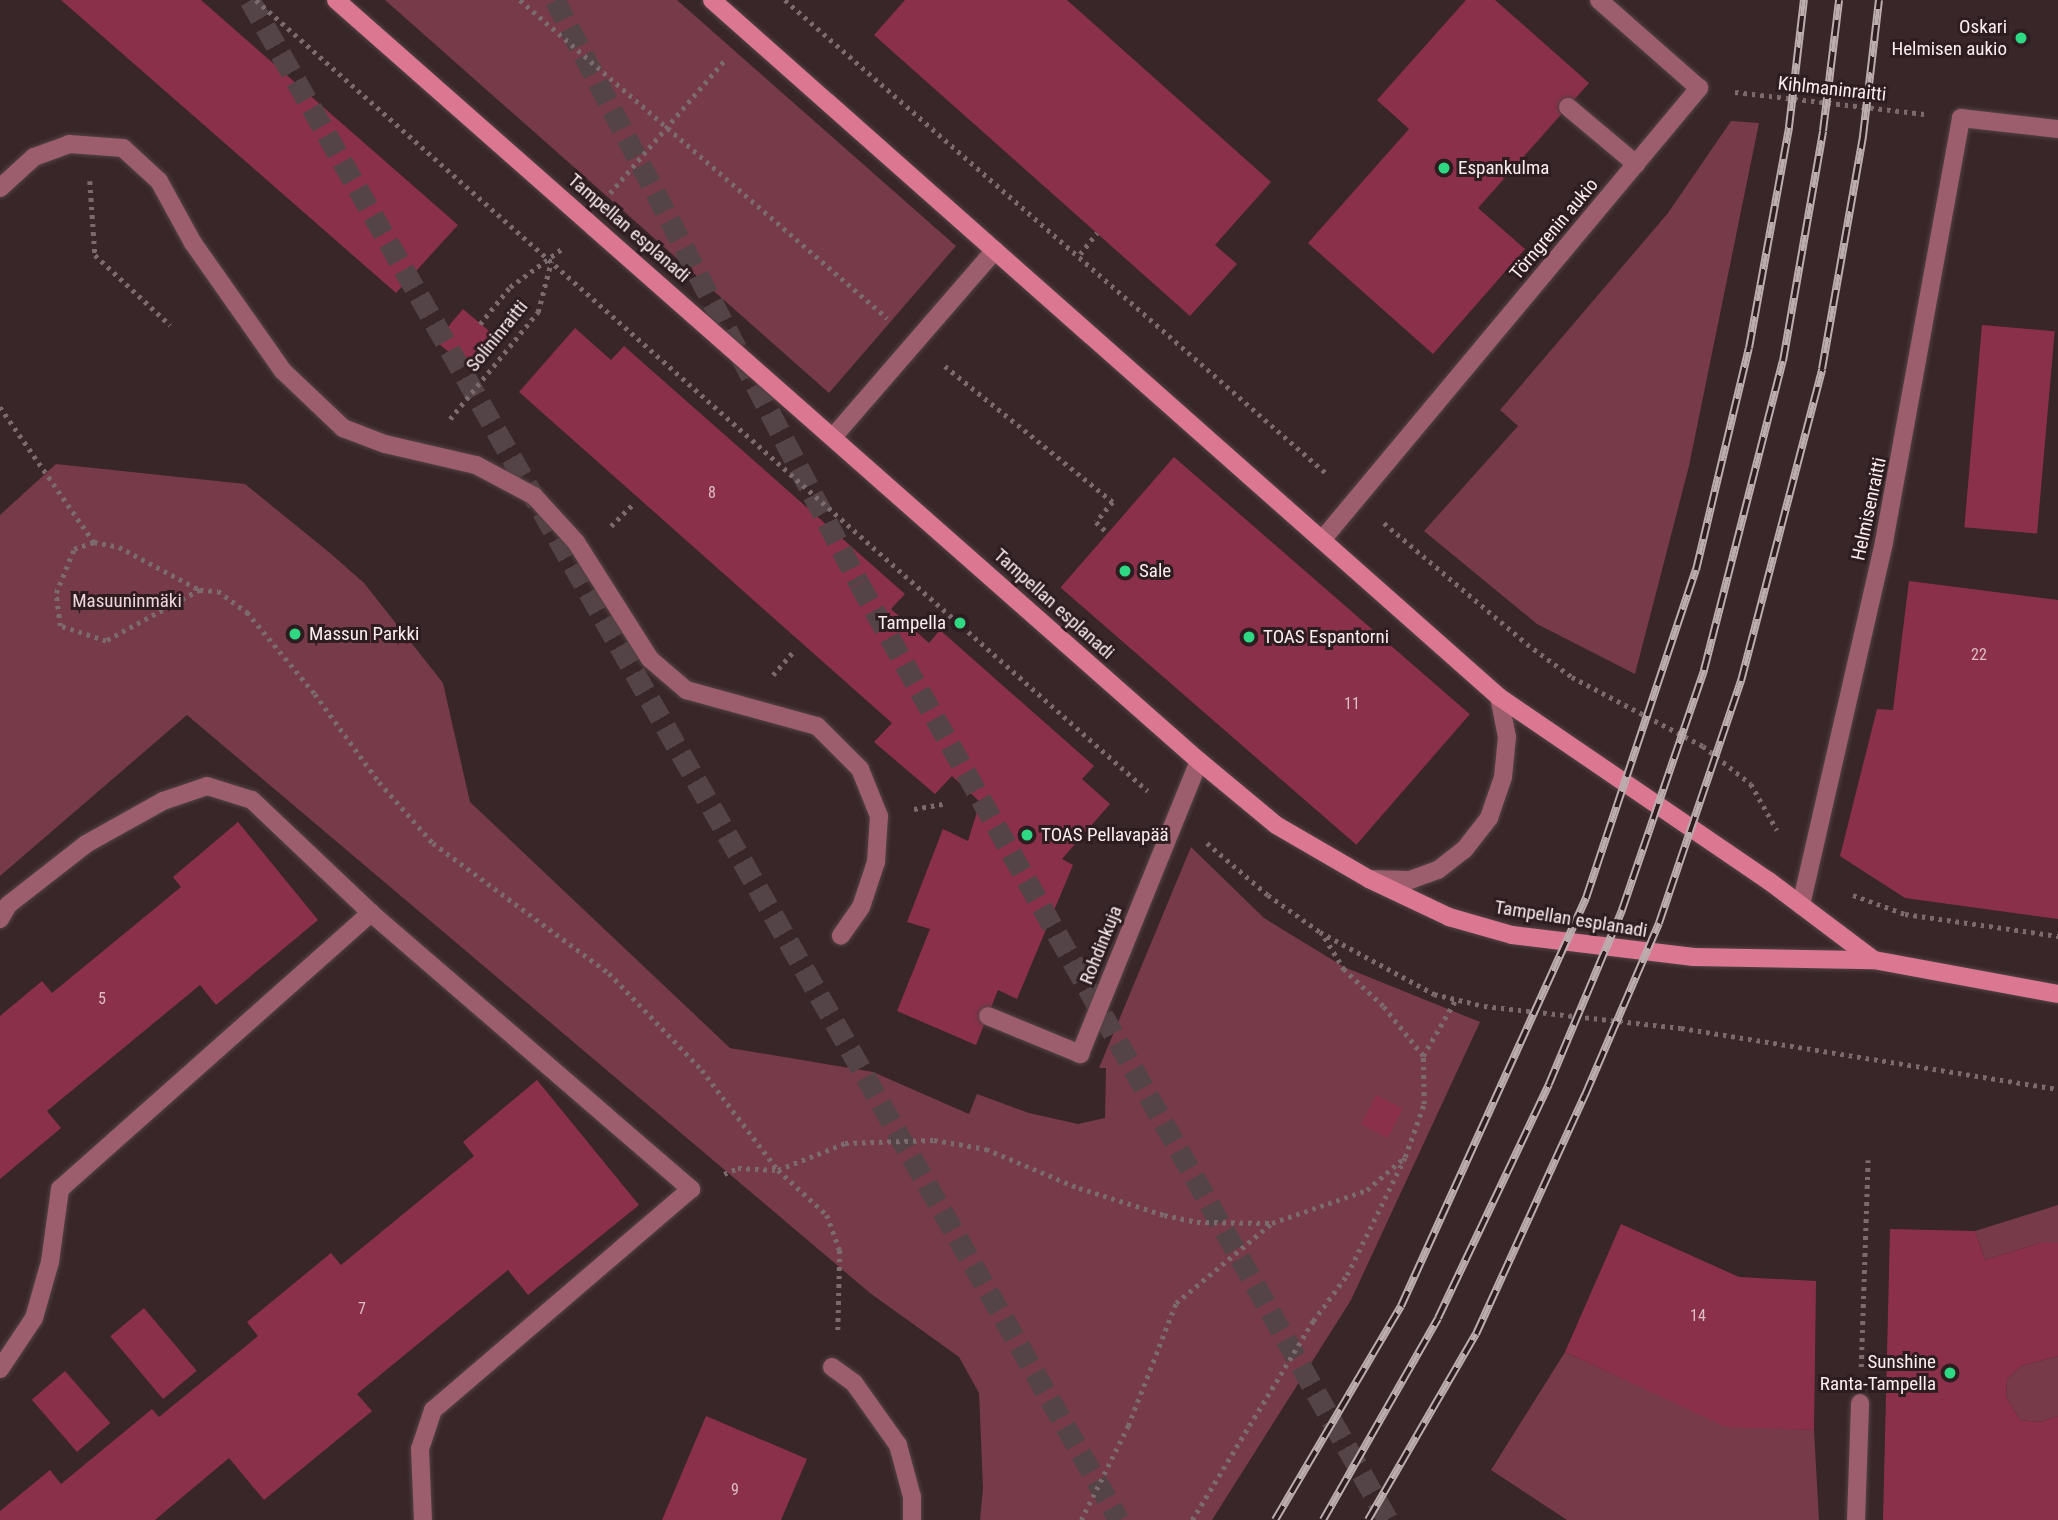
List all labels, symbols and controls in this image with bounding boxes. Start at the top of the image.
place label: Oskari Helmisen aukio [1891,16,2007,60]
marker: Oskari Helmisen aukio [2013,30,2029,46]
street label: Kihlmaninraitti [1777,72,1887,106]
place label: Espankulma [1458,157,1549,179]
marker: Espankulma [1436,160,1452,176]
street label: Tampellan esplanadi [563,169,695,287]
street label: Törngrenin aukio [1505,174,1603,284]
street label: Solininraitti [461,296,533,376]
street label: Helmisenraitti [1847,455,1891,563]
house number: 8 [708,483,716,503]
street label: Tampellan esplanadi [989,544,1119,664]
place label: Sale [1139,560,1171,582]
marker: Sale [1117,563,1133,579]
park label: Masuuninmäki [72,590,182,612]
place label: Tampella [878,612,946,634]
marker: Tampella [952,615,968,631]
place label: Massun Parkki [309,623,419,645]
marker: Massun Parkki [287,626,303,642]
place label: TOAS Espantorni [1263,626,1389,648]
marker: TOAS Espantorni [1241,629,1257,645]
house number: 22 [1971,645,1987,665]
house number: 11 [1344,694,1360,714]
place label: TOAS Pellavapää [1041,824,1169,846]
marker: TOAS Pellavapää [1019,827,1035,843]
street label: Tampellan esplanadi [1493,896,1649,942]
street label: Rohdinkuja [1075,902,1127,988]
house number: 5 [98,989,106,1009]
house number: 7 [358,1299,366,1319]
house number: 14 [1690,1306,1706,1326]
place label: Sunshine Ranta-Tampella [1820,1351,1936,1395]
marker: Sunshine Ranta-Tampella [1942,1365,1958,1381]
house number: 9 [731,1480,739,1500]

